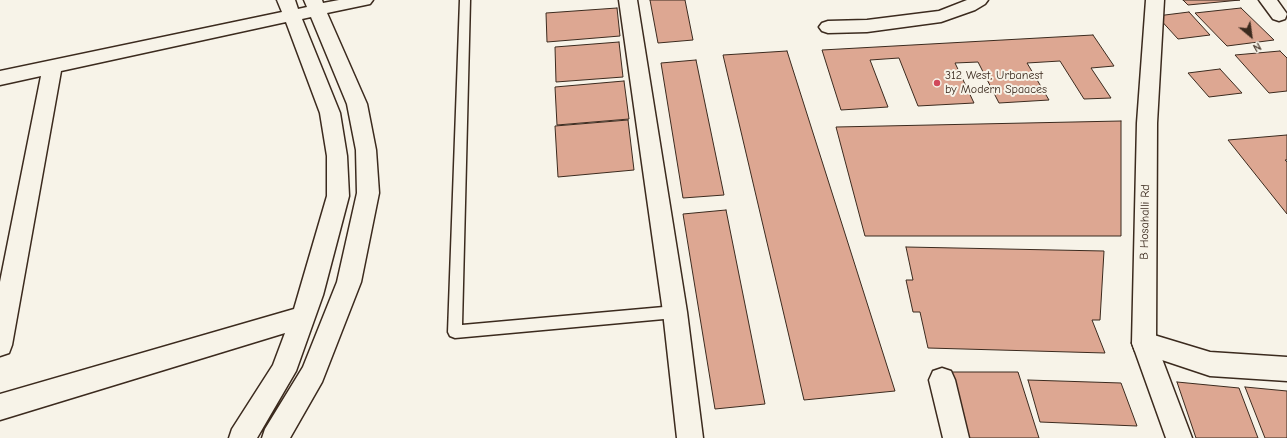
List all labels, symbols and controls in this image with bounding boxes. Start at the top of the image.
north arrow [1231,16,1271,56]
text: N [1251,40,1263,54]
place label: 312 West, Urbanest by Modern Spaaces [945,69,1047,97]
marker: 312 West, Urbanest by Modern Spaaces [932,78,942,88]
street label: B Hosahalli Rd [1137,184,1153,260]

